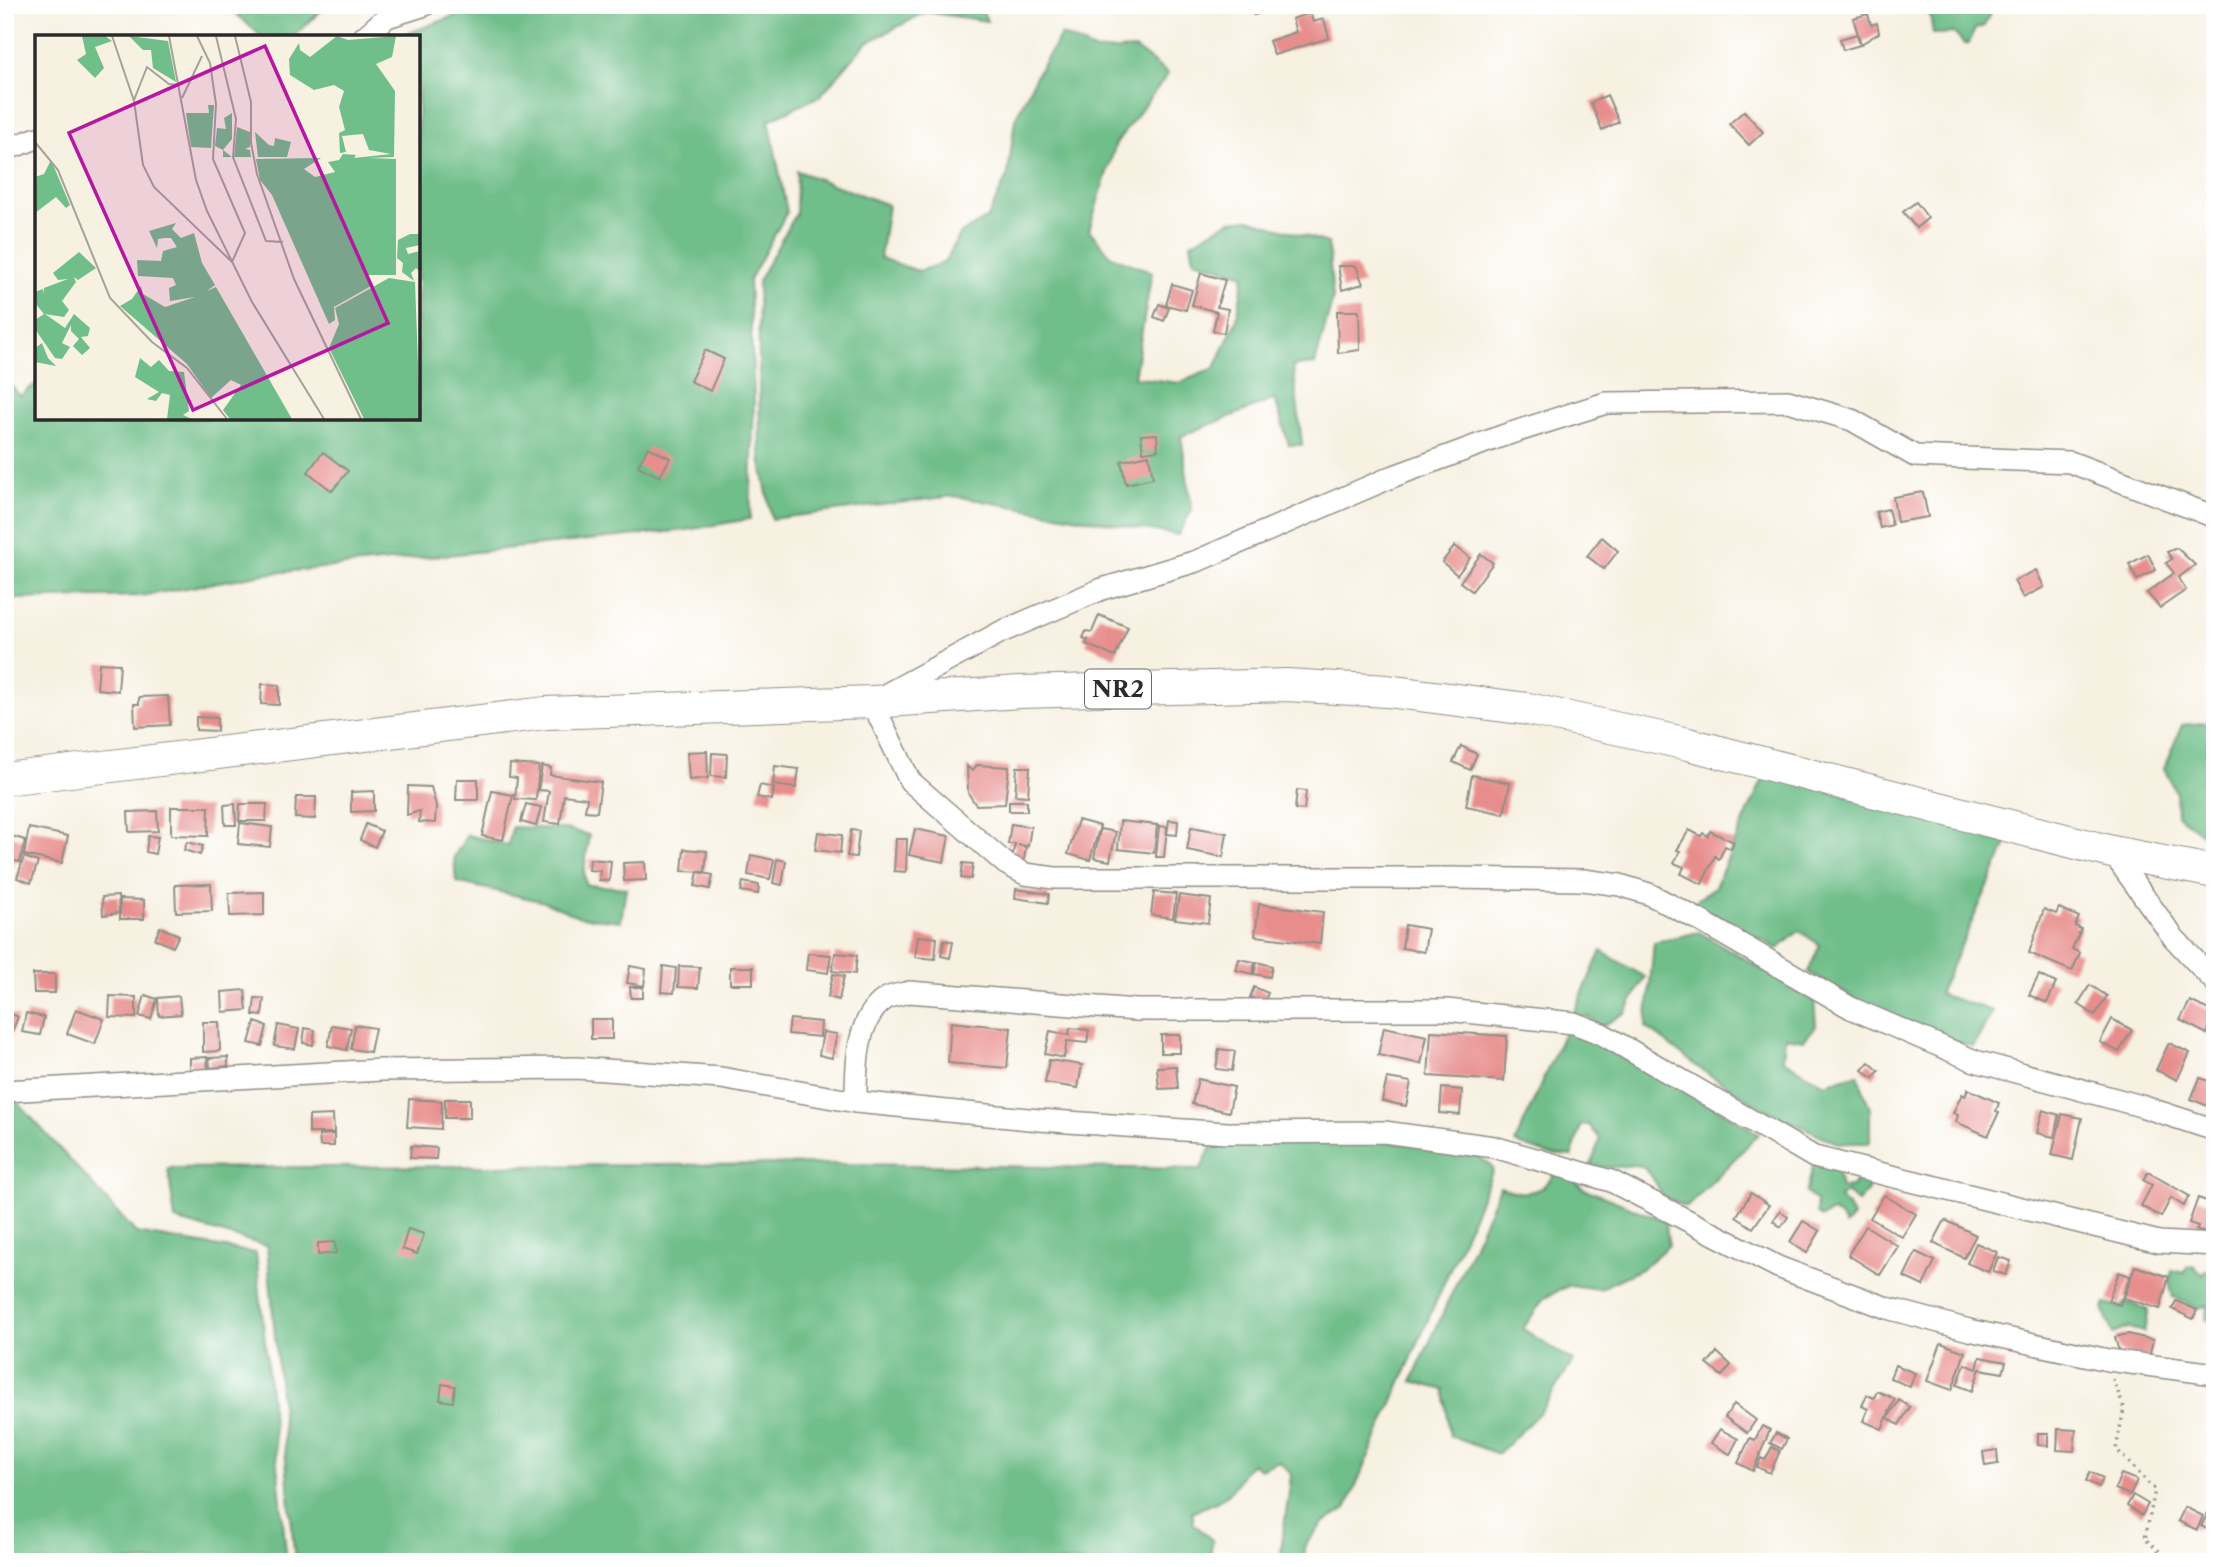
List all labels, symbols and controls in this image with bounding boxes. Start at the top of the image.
inset map [35,35,420,420]
road number: NR2 [1085,670,1151,708]

